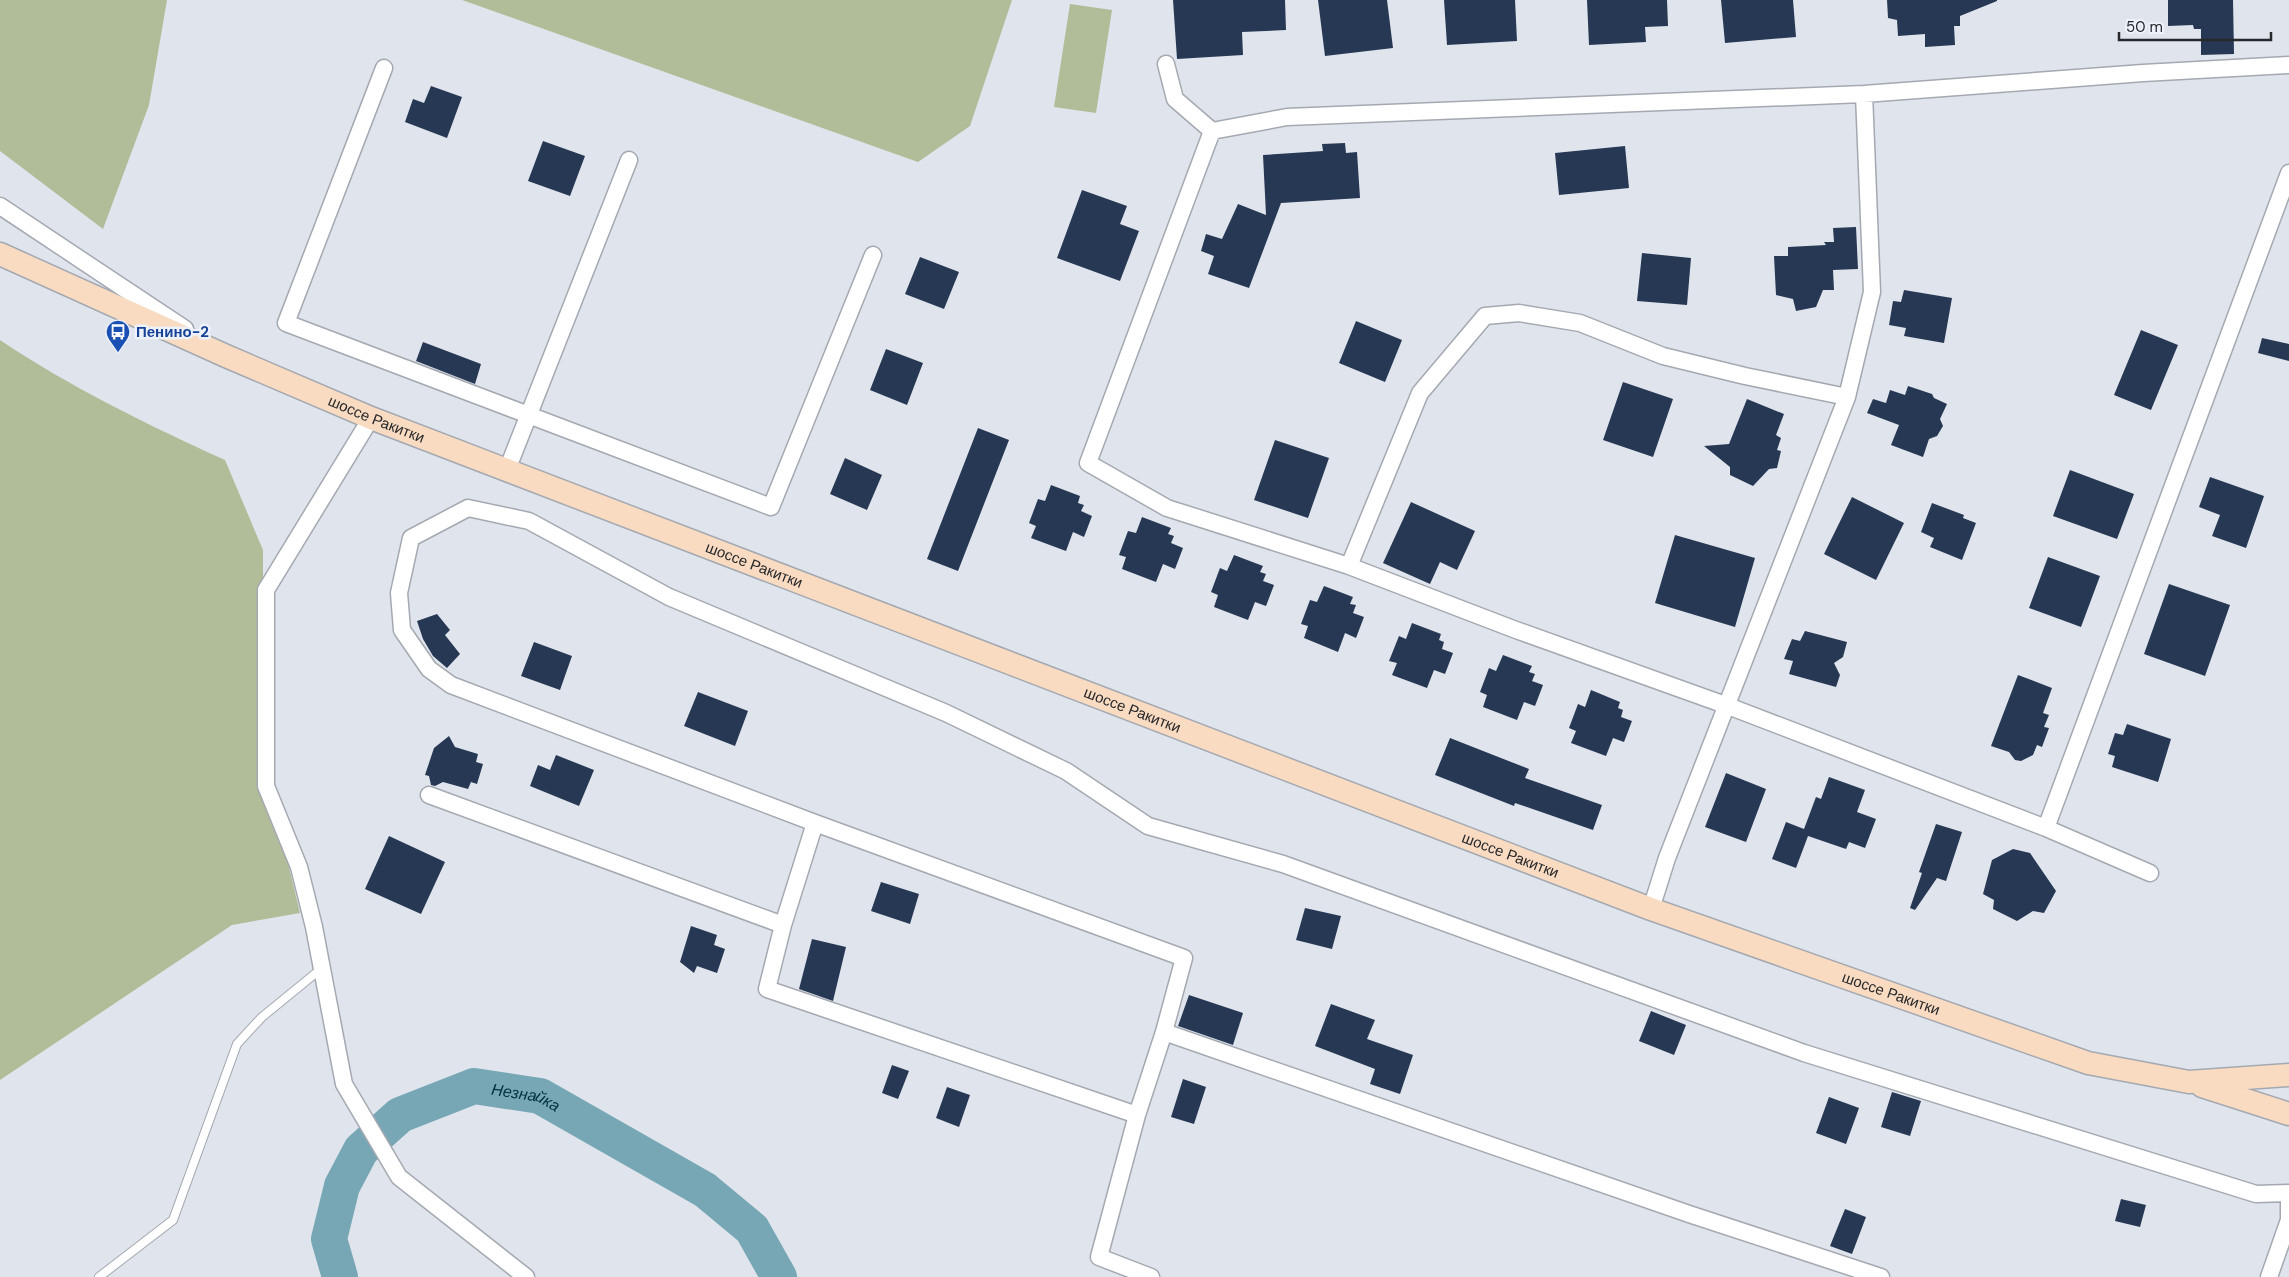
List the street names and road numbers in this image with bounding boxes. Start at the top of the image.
street label: шоссе Ракитки [325,391,427,448]
street label: шоссе Ракитки [703,537,806,593]
street label: шоссе Ракитки [1081,682,1184,738]
street label: шоссе Ракитки [1459,827,1562,883]
street label: шоссе Ракитки [1839,967,1943,1020]

